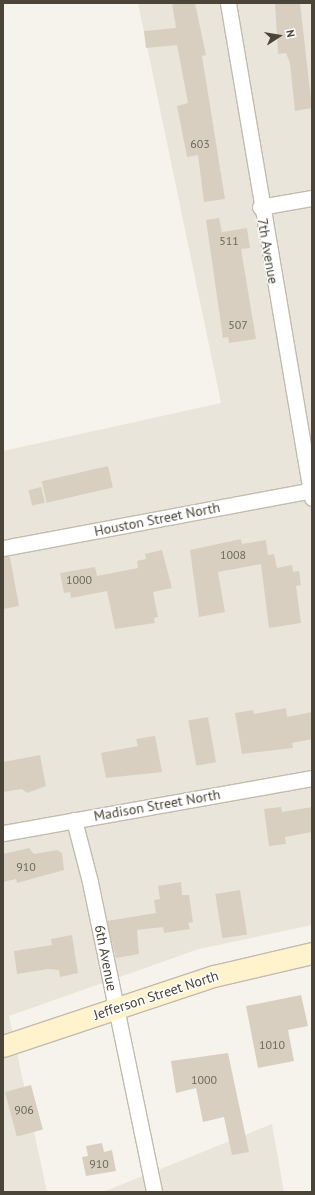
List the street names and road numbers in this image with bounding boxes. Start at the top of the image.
street label: 7th Avenue [254,216,282,286]
street label: Houston Street North [93,499,221,539]
street label: Madison Street North [92,786,222,824]
street label: 6th Avenue [91,923,121,993]
street label: Jefferson Street North [91,967,221,1023]

